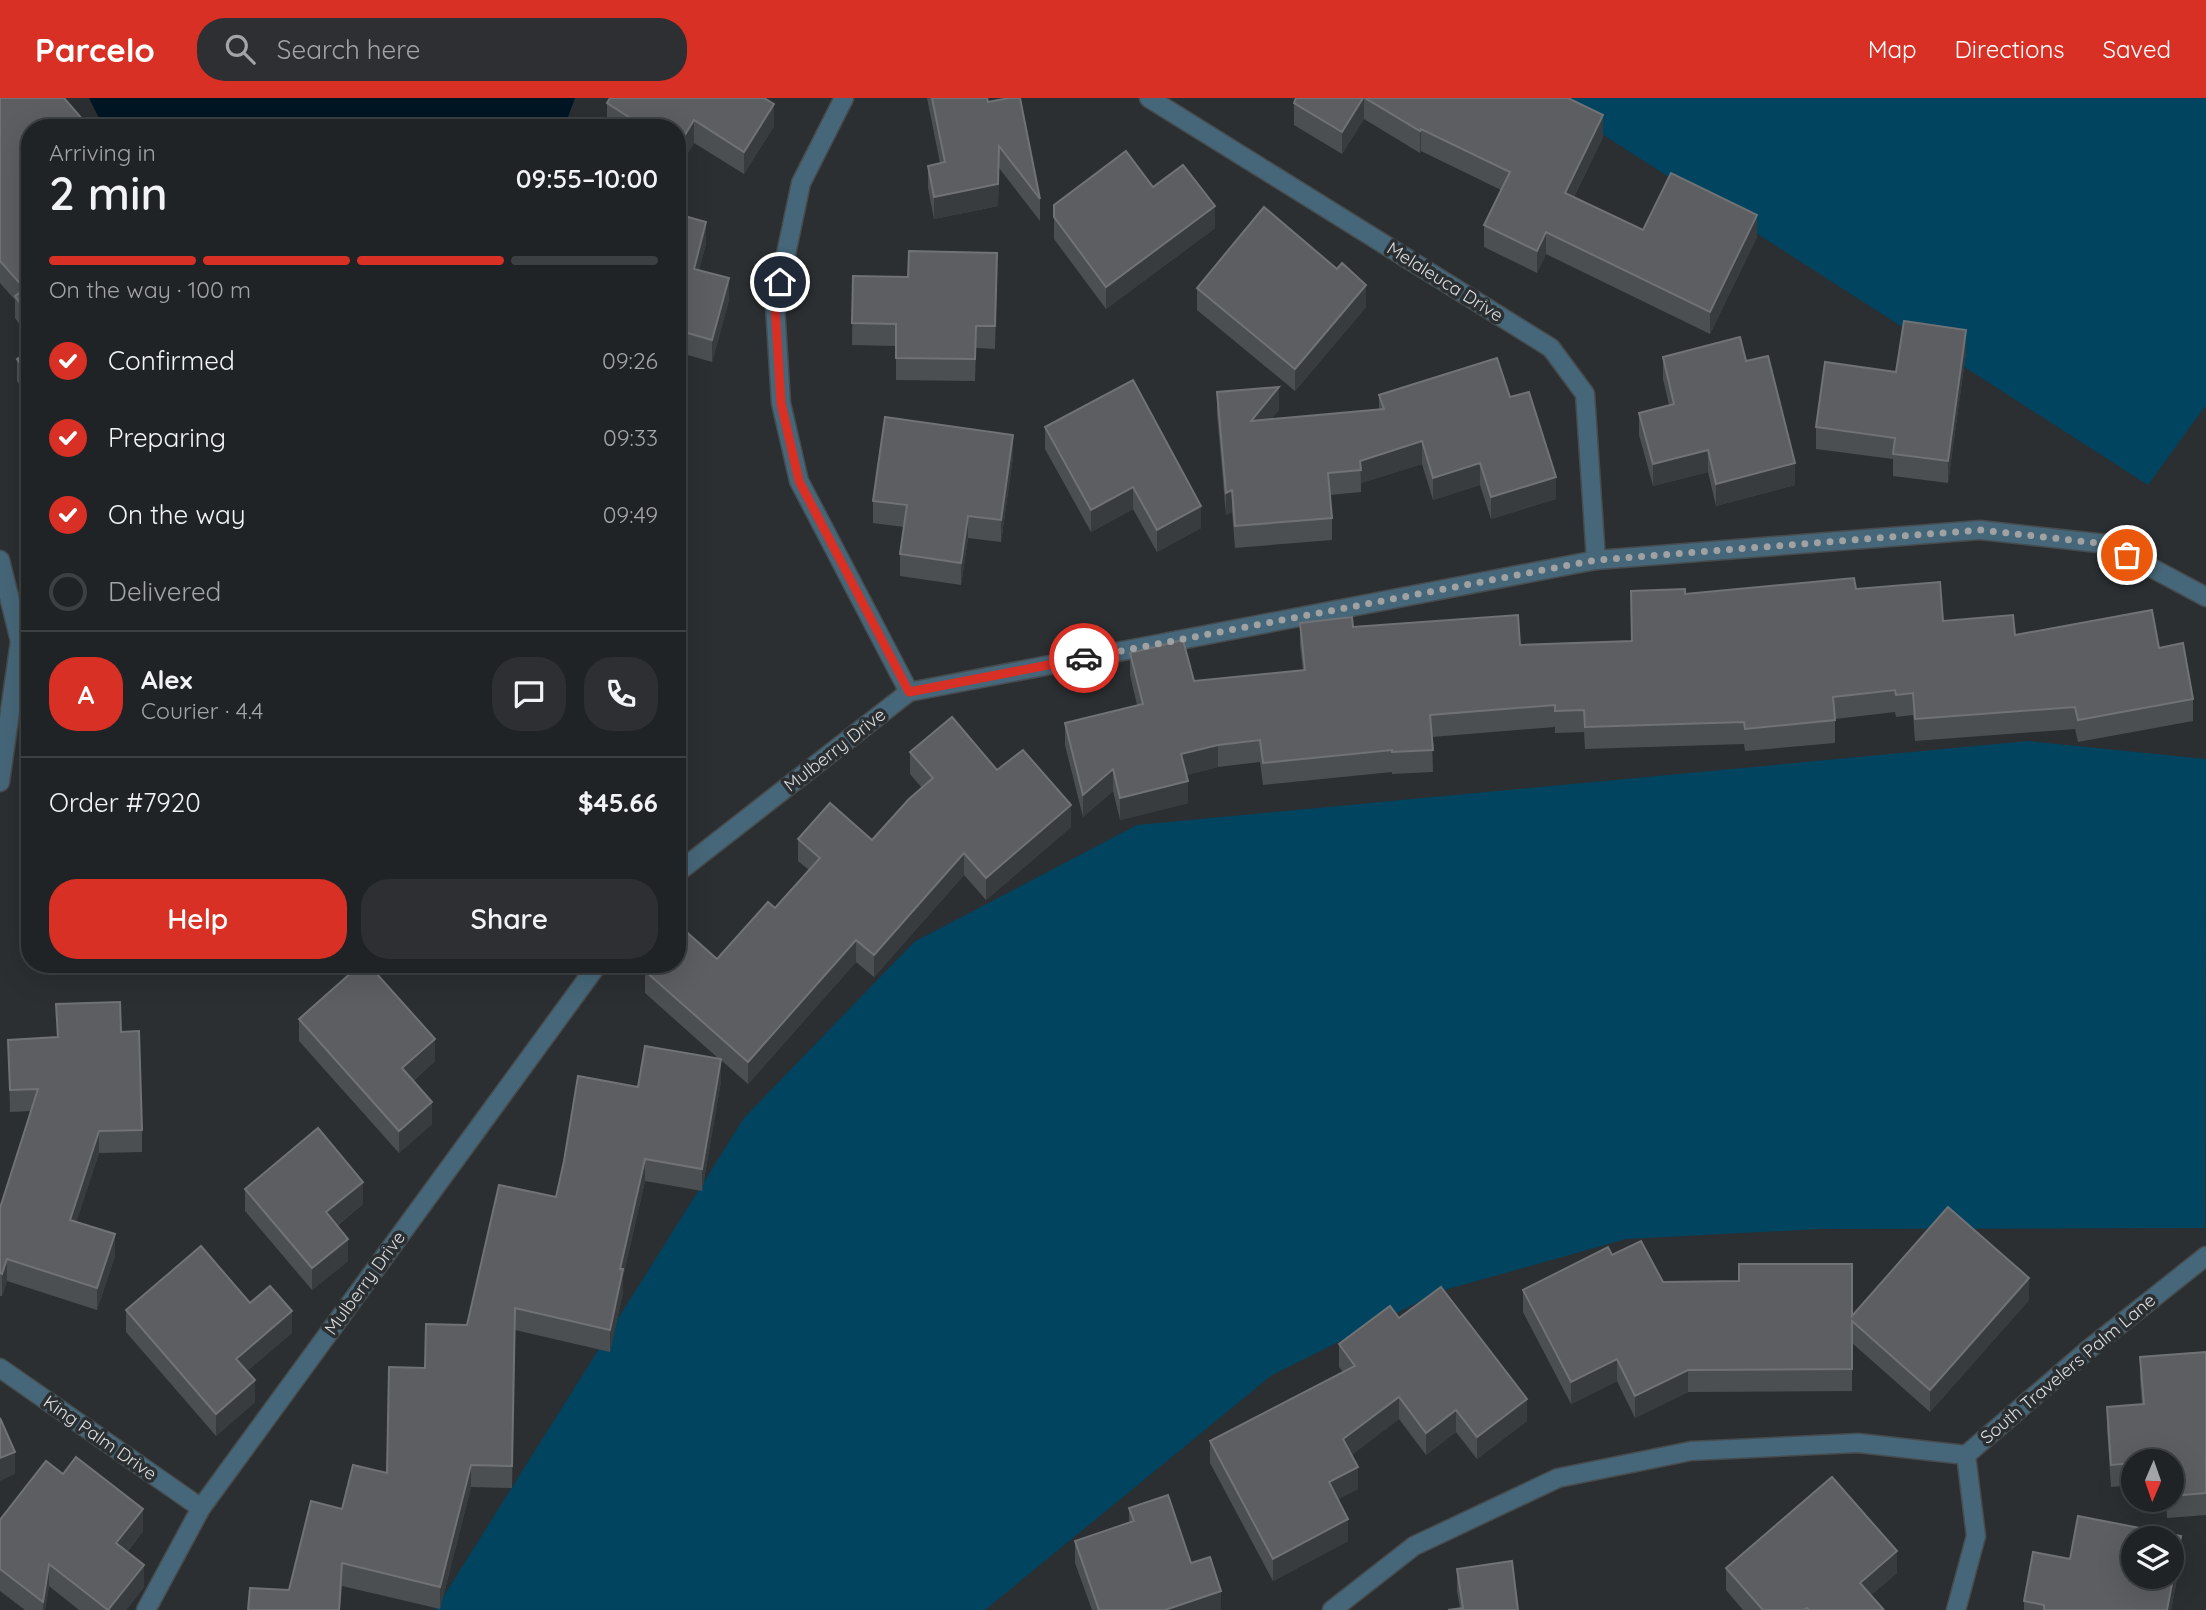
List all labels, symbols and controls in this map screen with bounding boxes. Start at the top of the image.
search box [197,18,687,81]
text: Parcelo [35,29,155,70]
icon: search [221,30,259,68]
text: Search here [277,33,420,66]
text: Map [1868,34,1917,64]
text: Directions [1955,34,2065,64]
text: Saved [2103,34,2171,64]
text: Arriving in [49,138,156,167]
text: 09:55–10:00 [516,162,658,195]
text: 2 min [49,164,168,222]
street label: Melaleuca Drive [1383,237,1508,327]
pin [750,252,810,312]
icon: home [761,263,799,301]
text: On the way · 100 m [49,275,251,304]
icon: check [49,342,87,380]
text: Confirmed [108,344,235,377]
text: 09:26 [602,346,658,375]
icon: check [49,419,87,457]
text: Preparing [108,421,226,454]
text: 09:33 [603,423,658,452]
icon: check [49,496,87,534]
text: On the way [108,498,246,531]
text: 09:49 [603,500,658,529]
pin [2097,525,2157,585]
icon: bag [2108,536,2146,574]
text: Delivered [108,575,221,608]
courier [1049,623,1119,693]
icon: car [1065,639,1103,677]
button: chat [492,657,566,731]
button: phone [584,657,658,731]
text: Alex [141,663,192,696]
text: A [78,678,94,711]
text: Courier · 4.4 [141,696,263,725]
street label: Mulberry Drive [779,703,890,796]
text: Order #7920 [49,786,201,819]
text: $45.66 [578,786,658,819]
button: Help [49,879,347,959]
button: Share [361,879,658,959]
street label: Mulberry Drive [319,1226,410,1339]
street label: South Travelers Palm Lane [1975,1289,2160,1449]
street label: King Palm Drive [39,1390,161,1485]
north arrow [2121,1449,2184,1512]
map controls [2121,1449,2184,1589]
button: layers [2121,1526,2184,1589]

